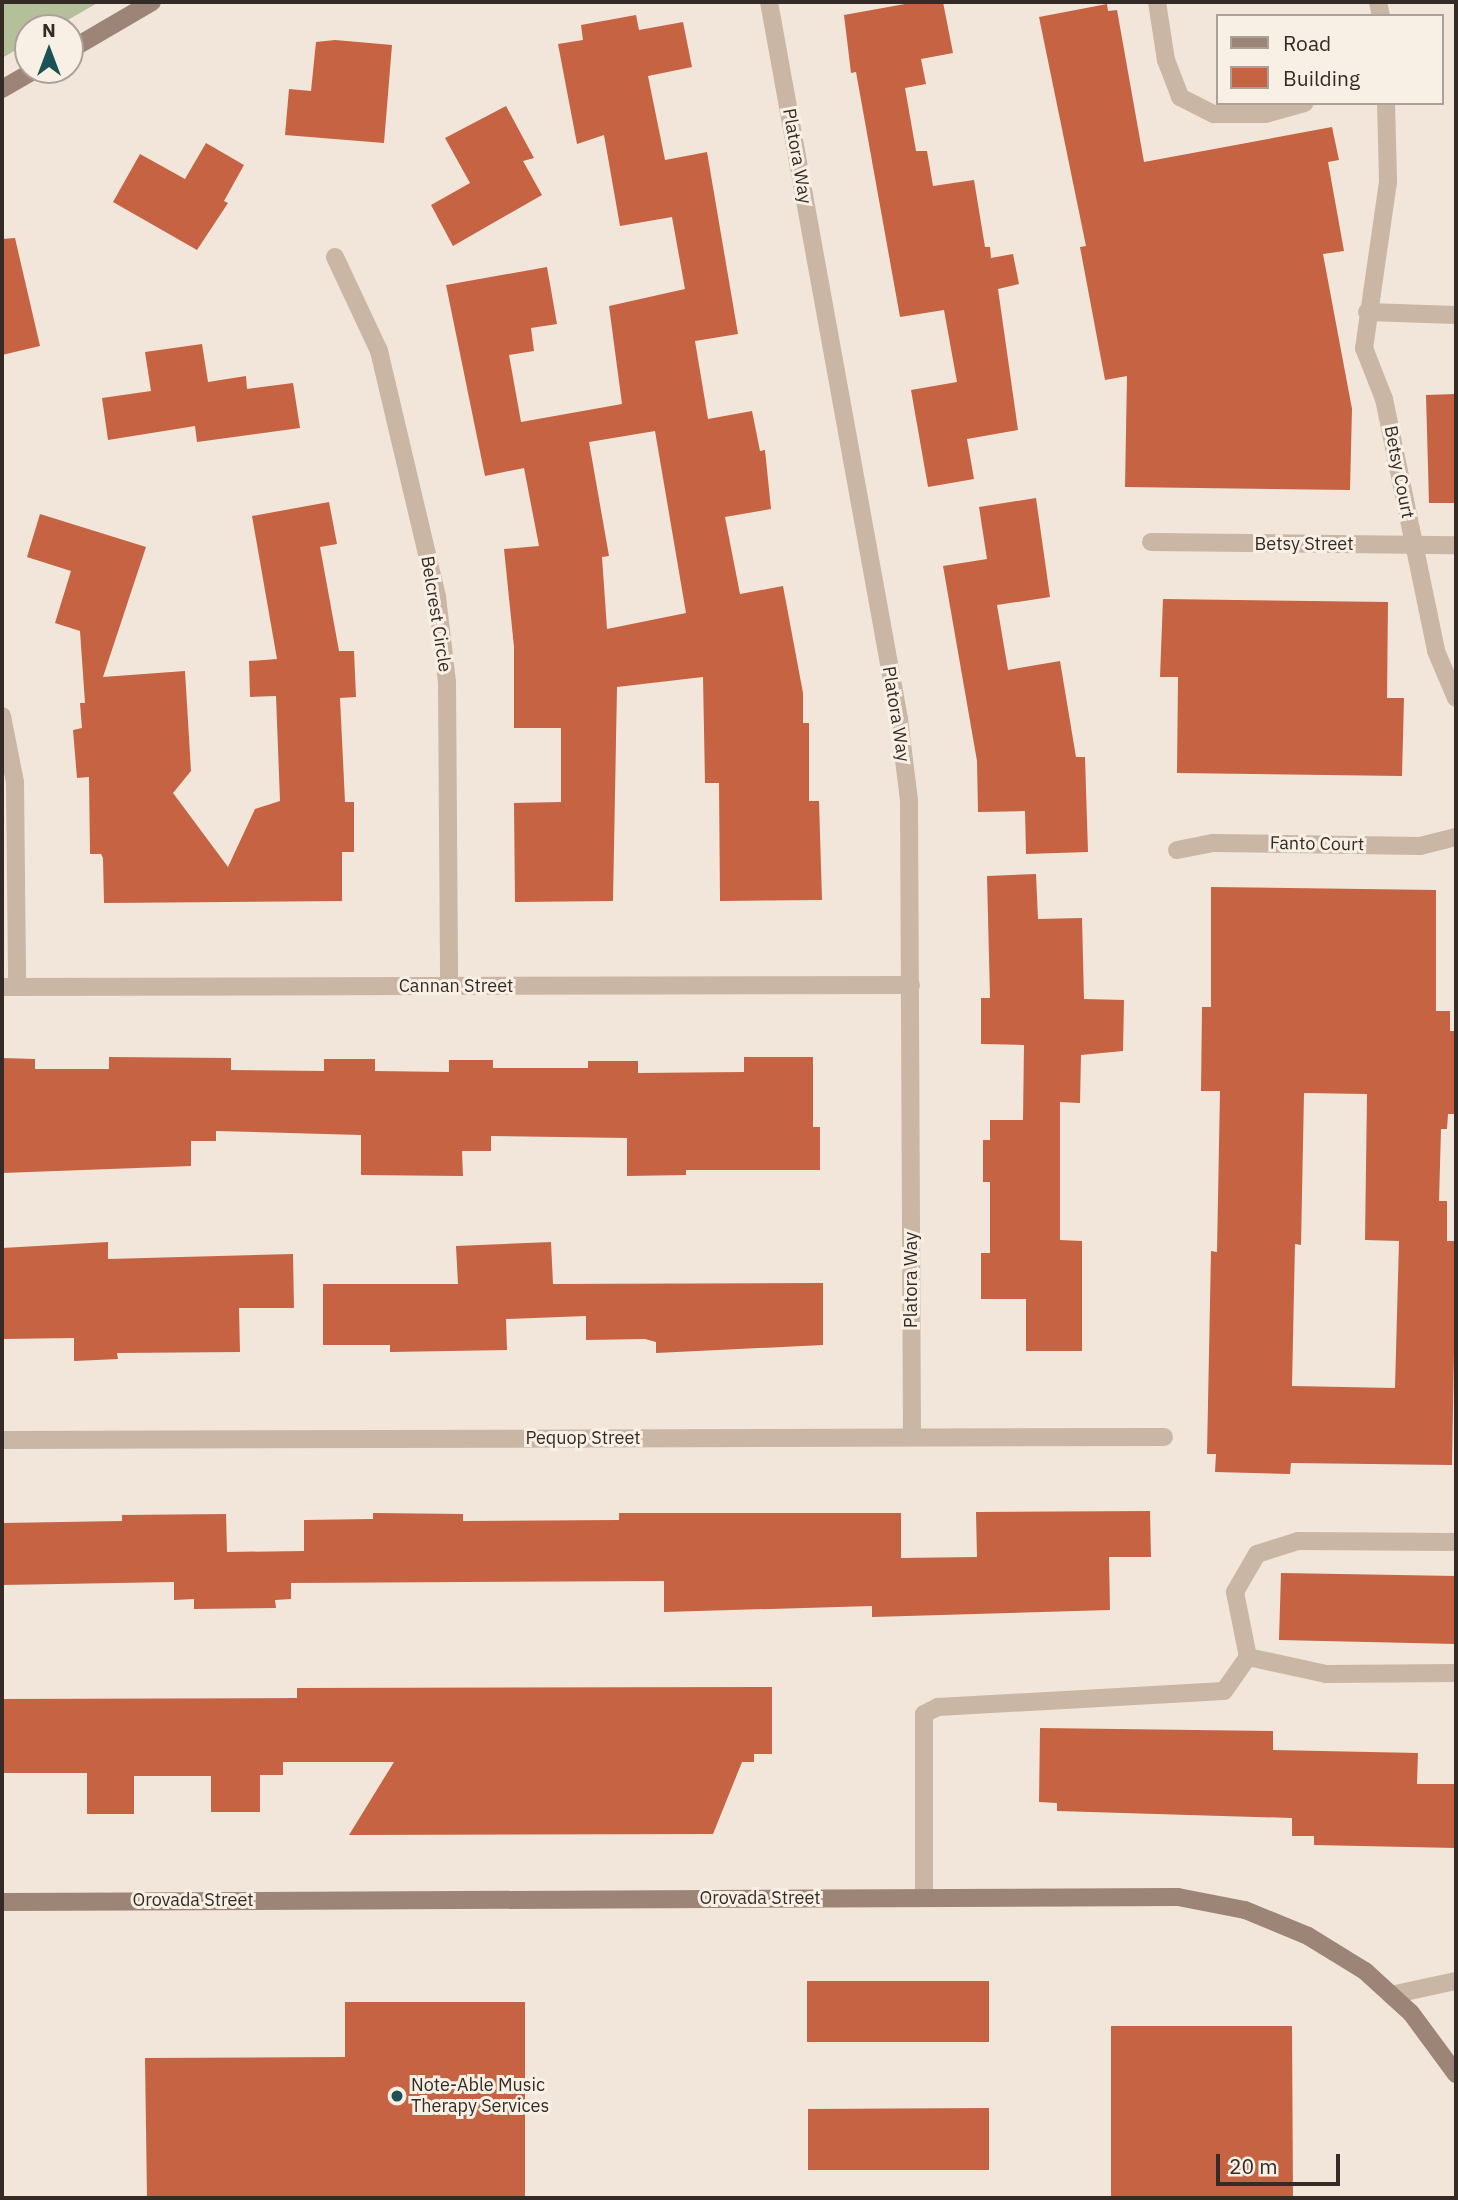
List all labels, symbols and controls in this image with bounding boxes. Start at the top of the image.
north arrow [14,14,84,84]
legend [1216,14,1444,105]
text: N [42,18,56,42]
text: Road [1283,29,1331,57]
text: Building [1283,64,1360,92]
street label: Platora Way [778,107,816,205]
street label: Betsy Court [1379,424,1419,520]
street label: Betsy Street [1255,533,1353,555]
street label: Belcrest Circle [416,554,456,674]
street label: Platora Way [878,665,914,763]
street label: Fanto Court [1270,832,1364,856]
street label: Cannan Street [399,975,513,997]
street label: Platora Way [900,1232,922,1328]
street label: Pequop Street [525,1427,641,1449]
street label: Orovada Street [699,1887,821,1909]
street label: Orovada Street [132,1889,254,1911]
place label: Note-Able Music Therapy Services [411,2075,549,2118]
marker: Note-Able Music Therapy Services [389,2088,405,2104]
scale bar [1220,2140,1344,2184]
text: 20 m [1229,2152,1278,2180]

